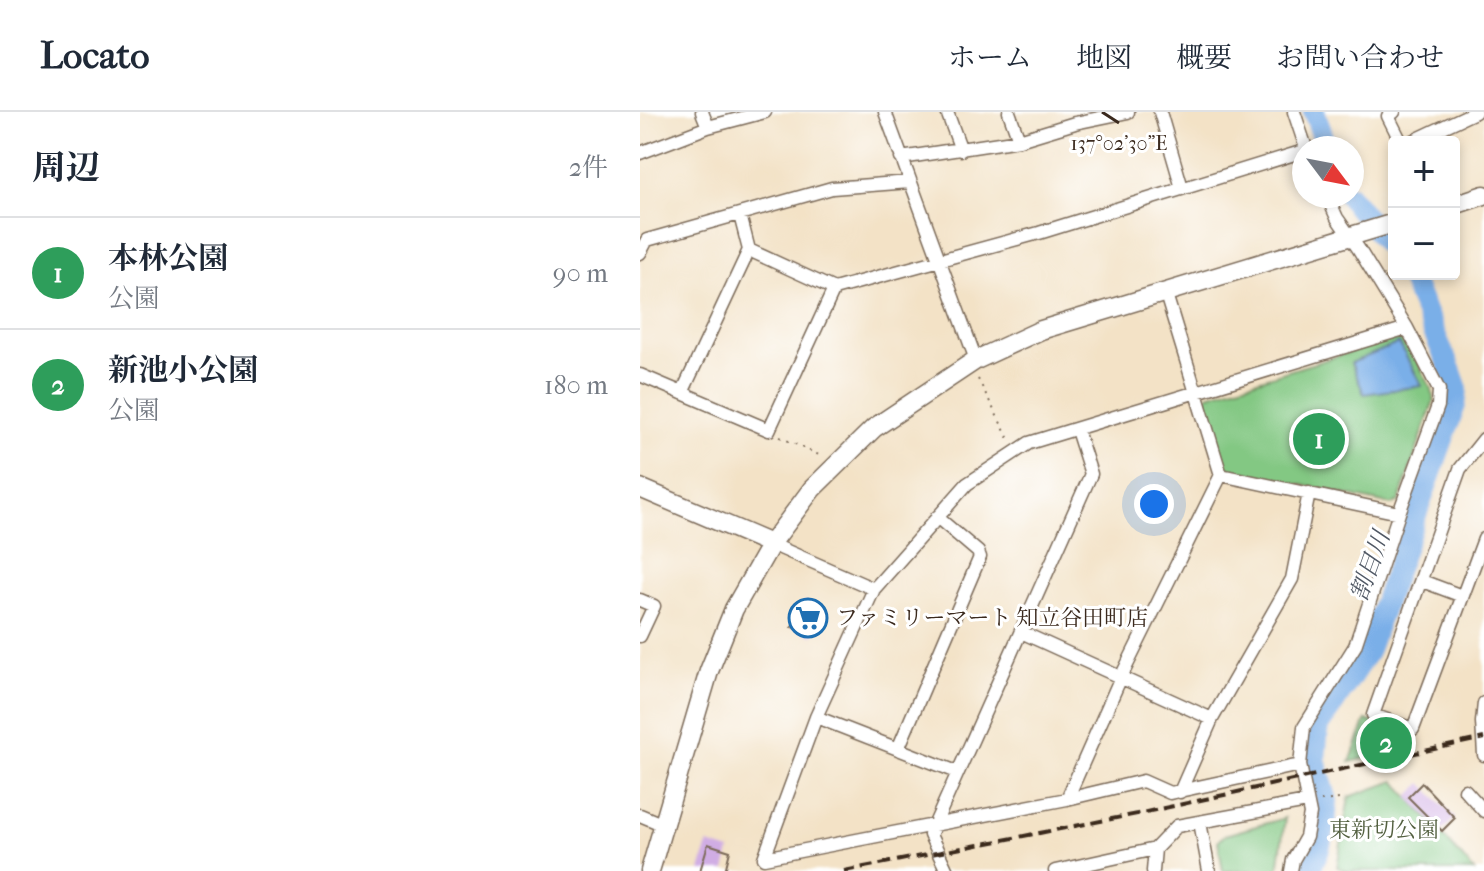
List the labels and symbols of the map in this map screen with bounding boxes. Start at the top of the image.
text: 137°02'30"E [1070,132,1168,155]
north arrow [1292,136,1364,208]
pin: 1 [1293,409,1345,469]
your location [1134,484,1174,524]
water label: 割目川 [1345,525,1396,605]
supermarket icon: ファミリーマート 知立谷田町店 [787,597,829,639]
place label: ファミリーマート 知立谷田町店 [836,605,1148,631]
pin: 2 [1360,713,1412,773]
park label: 東新切公園 [1329,817,1439,843]

